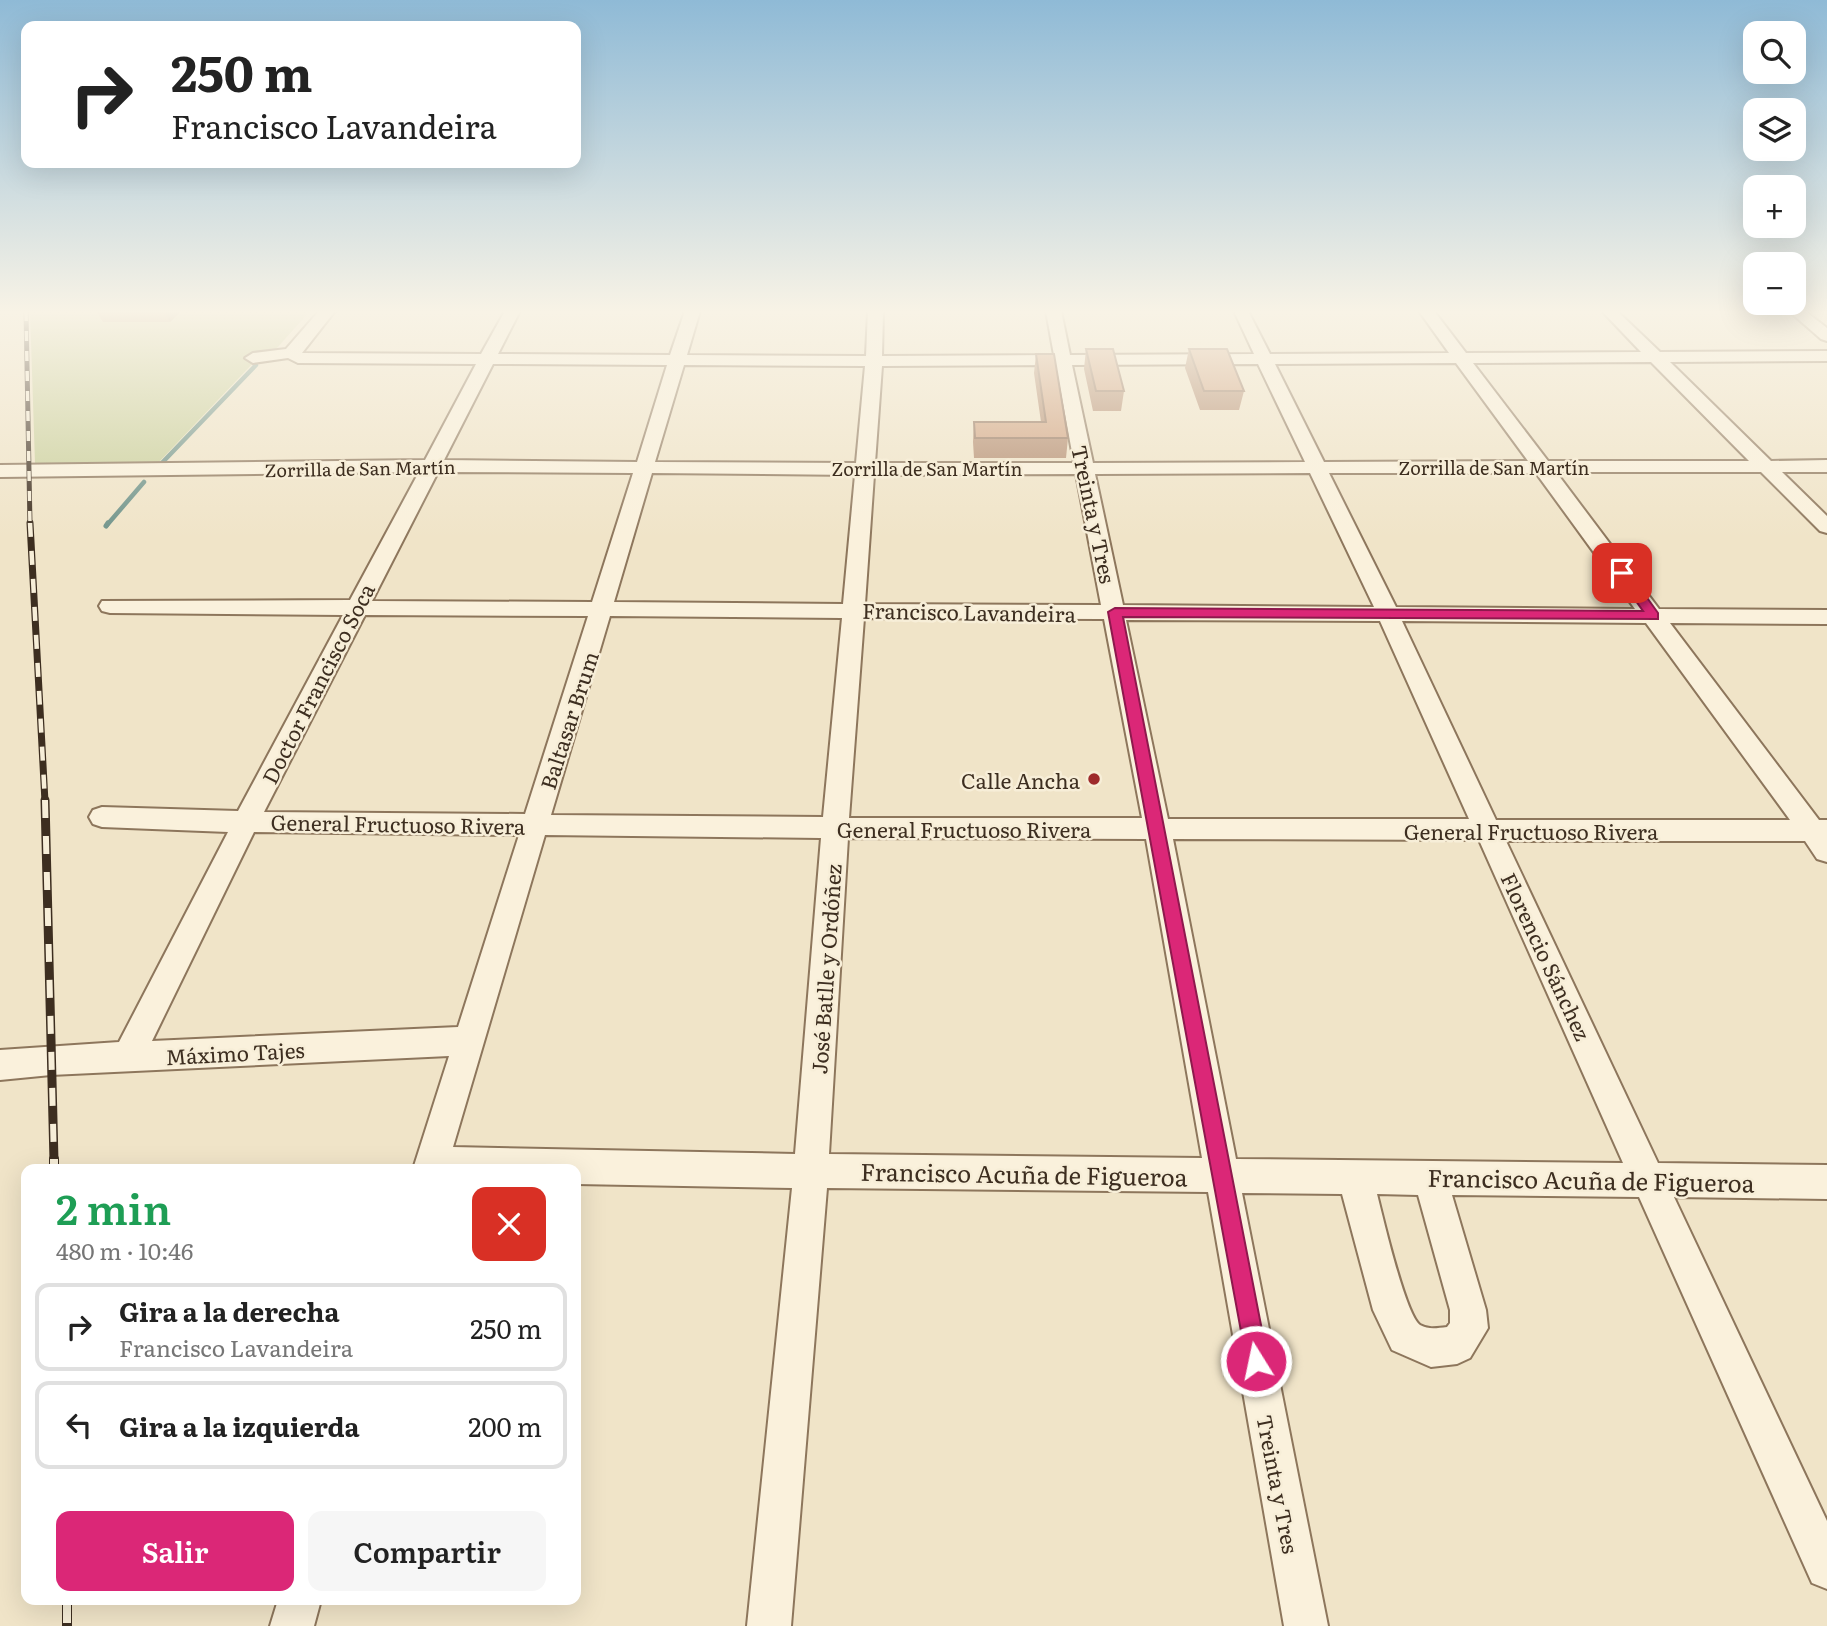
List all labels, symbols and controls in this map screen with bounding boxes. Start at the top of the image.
map controls [1743,21,1806,315]
button: search [1743,21,1806,84]
text: 250 m [171,34,313,107]
icon: right [56,49,147,140]
button: layers [1743,98,1806,161]
text: Francisco Lavandeira [171,101,497,149]
button: + [1743,175,1806,238]
button: − [1743,252,1806,315]
street label: Treinta y Tres [1065,442,1125,586]
street label: Zorrilla de San Martín [264,453,456,483]
street label: Zorrilla de San Martín [1399,454,1590,481]
street label: Zorrilla de San Martín [832,455,1023,482]
pin [1592,543,1652,603]
icon: arrive [1603,554,1641,592]
street label: Doctor Francisco Soca [253,577,381,789]
street label: Francisco Lavandeira [862,594,1077,628]
street label: Baltasar Brum [531,647,605,793]
place label: Calle Ancha [961,764,1081,795]
marker: Calle Ancha [1086,771,1102,787]
street label: General Fructuoso Rivera [270,805,526,841]
street label: General Fructuoso Rivera [837,813,1092,844]
street label: General Fructuoso Rivera [1404,815,1659,846]
street label: José Batlle y Ordóñez [802,863,848,1075]
street label: Florencio Sánchez [1495,867,1599,1045]
street label: Máximo Tajes [165,1033,305,1071]
street label: Francisco Acuña de Figueroa [860,1153,1188,1193]
street label: Francisco Acuña de Figueroa [1427,1159,1755,1199]
text: 2 min [56,1176,171,1238]
button: close [472,1187,546,1261]
text: 480 m · 10:46 [56,1233,193,1267]
text: Gira a la derecha [119,1291,339,1330]
icon: right [60,1308,98,1346]
text: 250 m [470,1308,542,1347]
position arrow [1219,1324,1293,1398]
text: Francisco Lavandeira [119,1330,353,1364]
icon: left [60,1406,98,1444]
text: Gira a la izquierda [119,1406,360,1445]
text: 200 m [468,1406,542,1445]
street label: Treinta y Tres [1250,1412,1308,1556]
button: Salir [56,1511,294,1591]
button: Compartir [308,1511,546,1591]

